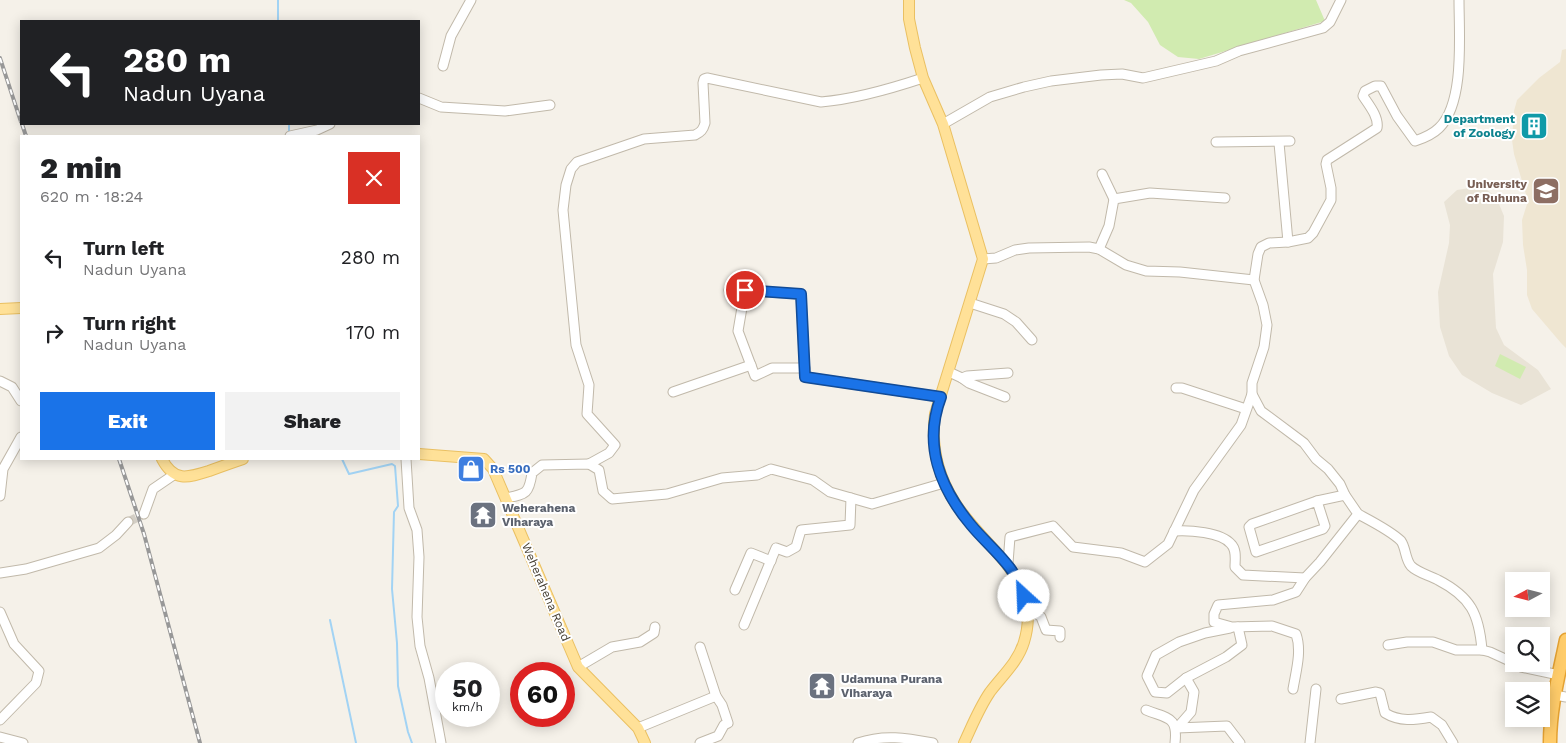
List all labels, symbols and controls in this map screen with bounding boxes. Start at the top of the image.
text: 280 m [123,39,231,81]
icon: left [40,40,105,105]
text: Nadun Uyana [123,81,265,106]
building icon: Department of Zoology [1519,111,1549,141]
place label: Department of Zoology [1444,112,1516,140]
text: 2 min [40,150,122,185]
button: close [348,152,400,204]
school or university icon: University of Ruhuna [1531,176,1561,206]
place label: University of Ruhuna [1467,177,1527,205]
text: 620 m · 18:24 [40,187,143,206]
text: Turn left [83,237,164,260]
icon: left [40,244,68,272]
text: 280 m [341,246,400,269]
text: Nadun Uyana [83,260,186,279]
pin [724,269,766,311]
icon: arrive [731,276,759,304]
text: Turn right [83,312,176,335]
icon: right [40,319,68,347]
text: 170 m [346,321,400,344]
text: Nadun Uyana [83,335,186,354]
button: Exit [40,392,215,450]
button: Share [225,392,400,450]
shop icon: Rs 500 [456,454,486,484]
place label: Rs 500 [490,462,531,476]
temple icon: Weherahena Viharaya [468,500,498,530]
place label: Weherahena Viharaya [502,501,576,529]
street label: Weherahena Road [519,541,573,643]
position arrow [997,569,1049,621]
north arrow [1505,572,1550,618]
map controls [1505,572,1550,727]
button: search [1505,627,1550,672]
speed limit sign: 60 [510,662,575,727]
temple icon: Udamuna Purana Viharaya [807,671,837,701]
place label: Udamuna Purana Viharaya [841,672,942,700]
text: 50 [452,674,483,703]
button: layers [1505,682,1550,727]
text: km/h [452,700,483,714]

